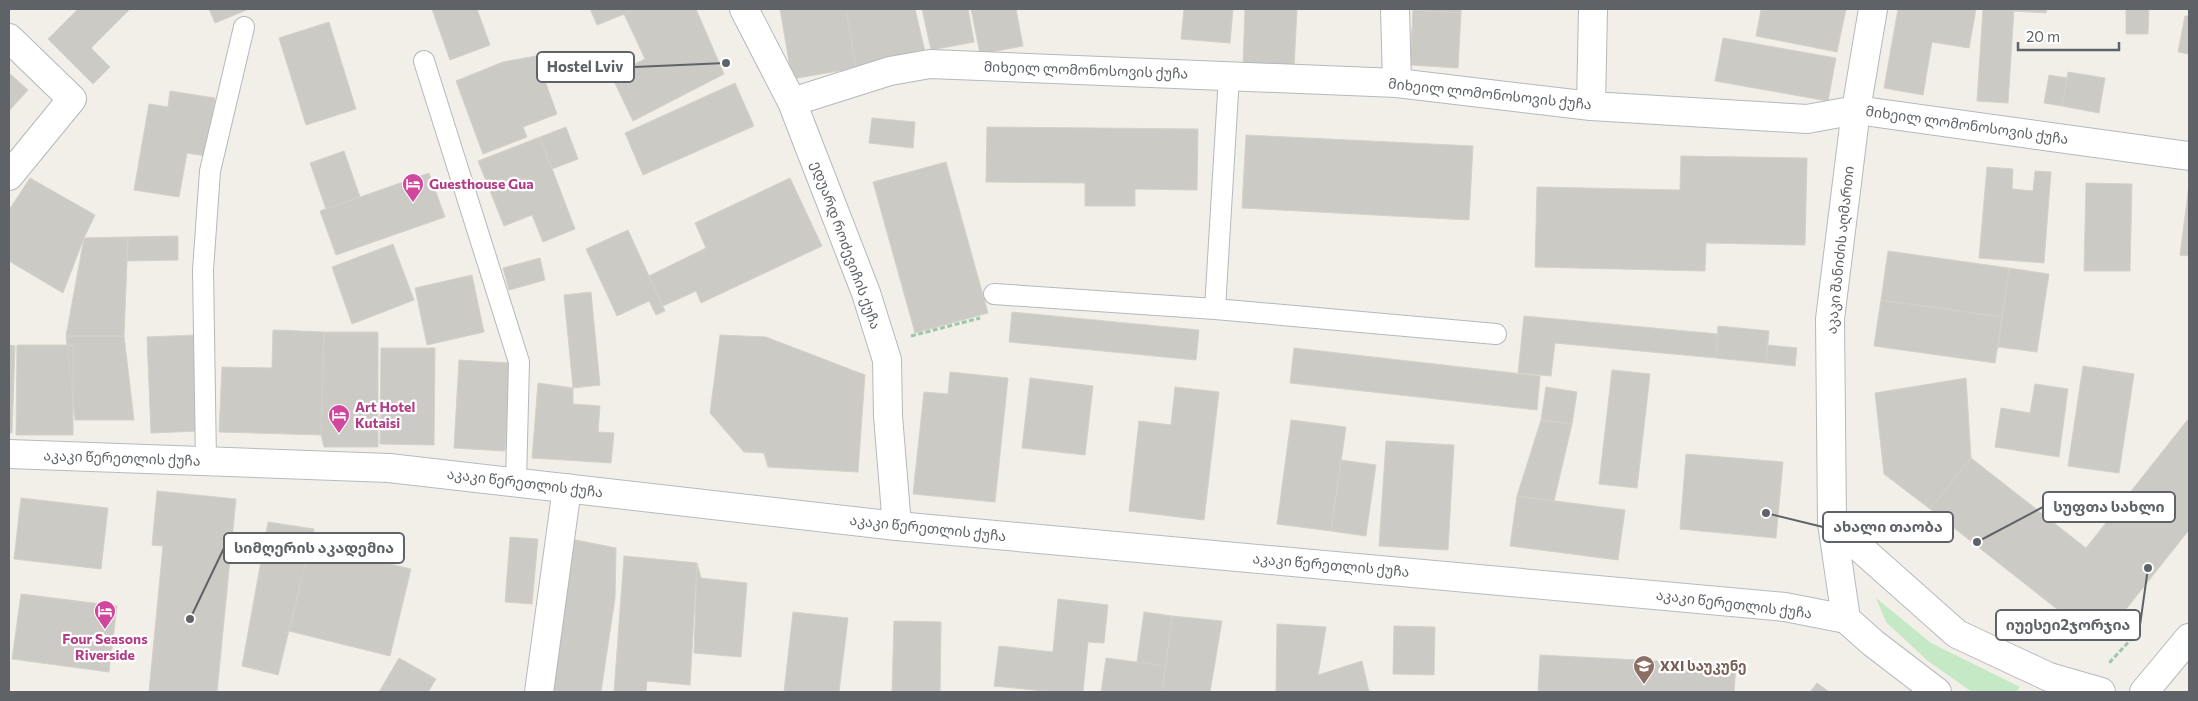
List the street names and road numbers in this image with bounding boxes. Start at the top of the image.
street label: მიხეილ ლომონოსოვის ქუჩა [984,57,1188,83]
street label: მიხეილ ლომონოსოვის ქუჩა [1387,74,1593,114]
street label: მიხეილ ლომონოსოვის ქუჩა [1865,102,2069,148]
street label: ედუარდ როძევიჩის ქუჩა [807,158,885,332]
street label: აკაკი შანიძის აღმართი [1822,165,1858,335]
street label: აკაკი წერეთლის ქუჩა [43,446,201,470]
street label: აკაკი წერეთლის ქუჩა [446,464,604,502]
street label: აკაკი წერეთლის ქუჩა [849,511,1007,545]
street label: აკაკი წერეთლის ქუჩა [1252,549,1410,581]
street label: აკაკი წერეთლის ქუჩა [1655,585,1813,623]

